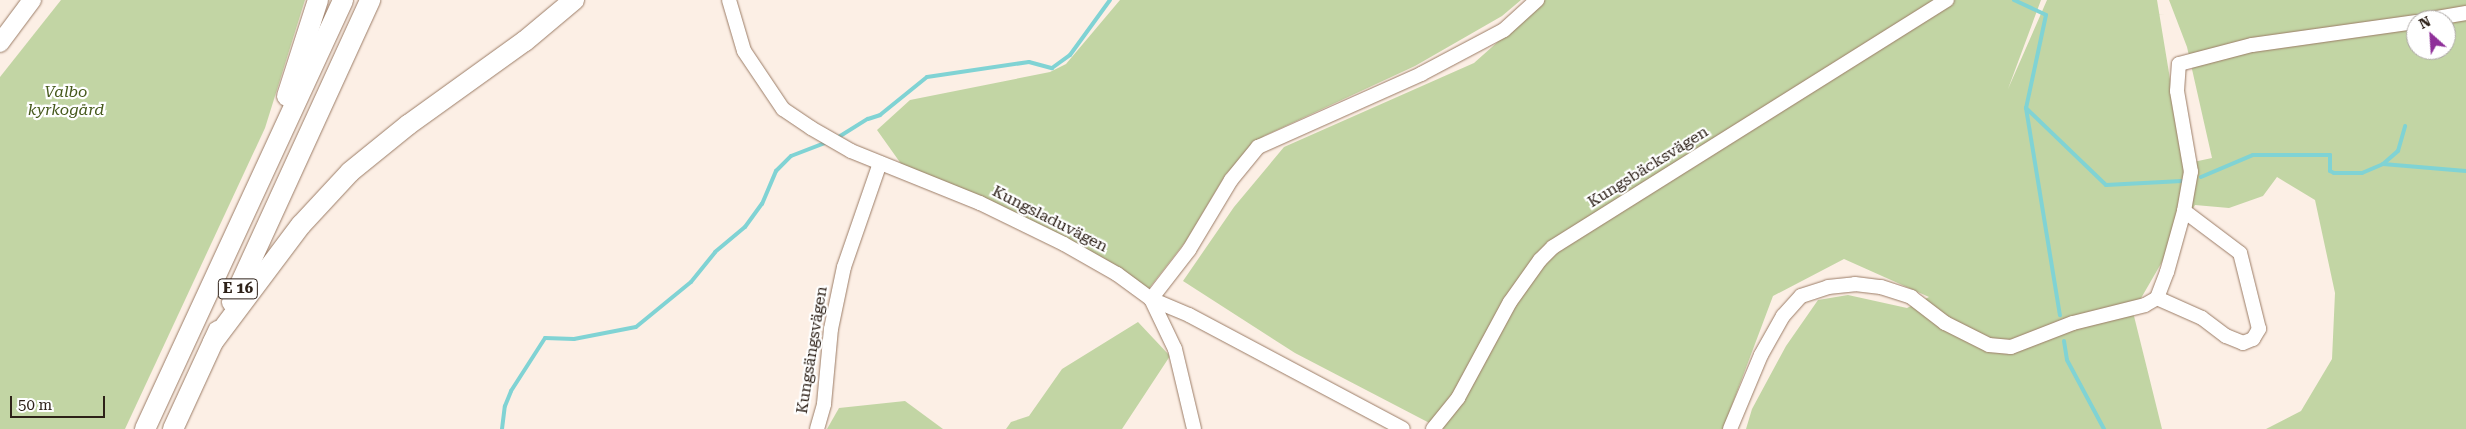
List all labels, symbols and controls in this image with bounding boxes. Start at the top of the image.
north arrow [2406,10,2456,60]
text: N [2417,13,2433,32]
park label: Valbo kyrkogård [28,82,104,120]
street label: Kungsbäcksvägen [1584,122,1712,212]
street label: Kungsladuvägen [989,182,1111,256]
road number: E 16 [217,276,259,302]
street label: Kungsängsvägen [792,285,832,415]
scale bar [12,386,108,418]
text: 50 m [18,396,52,414]

